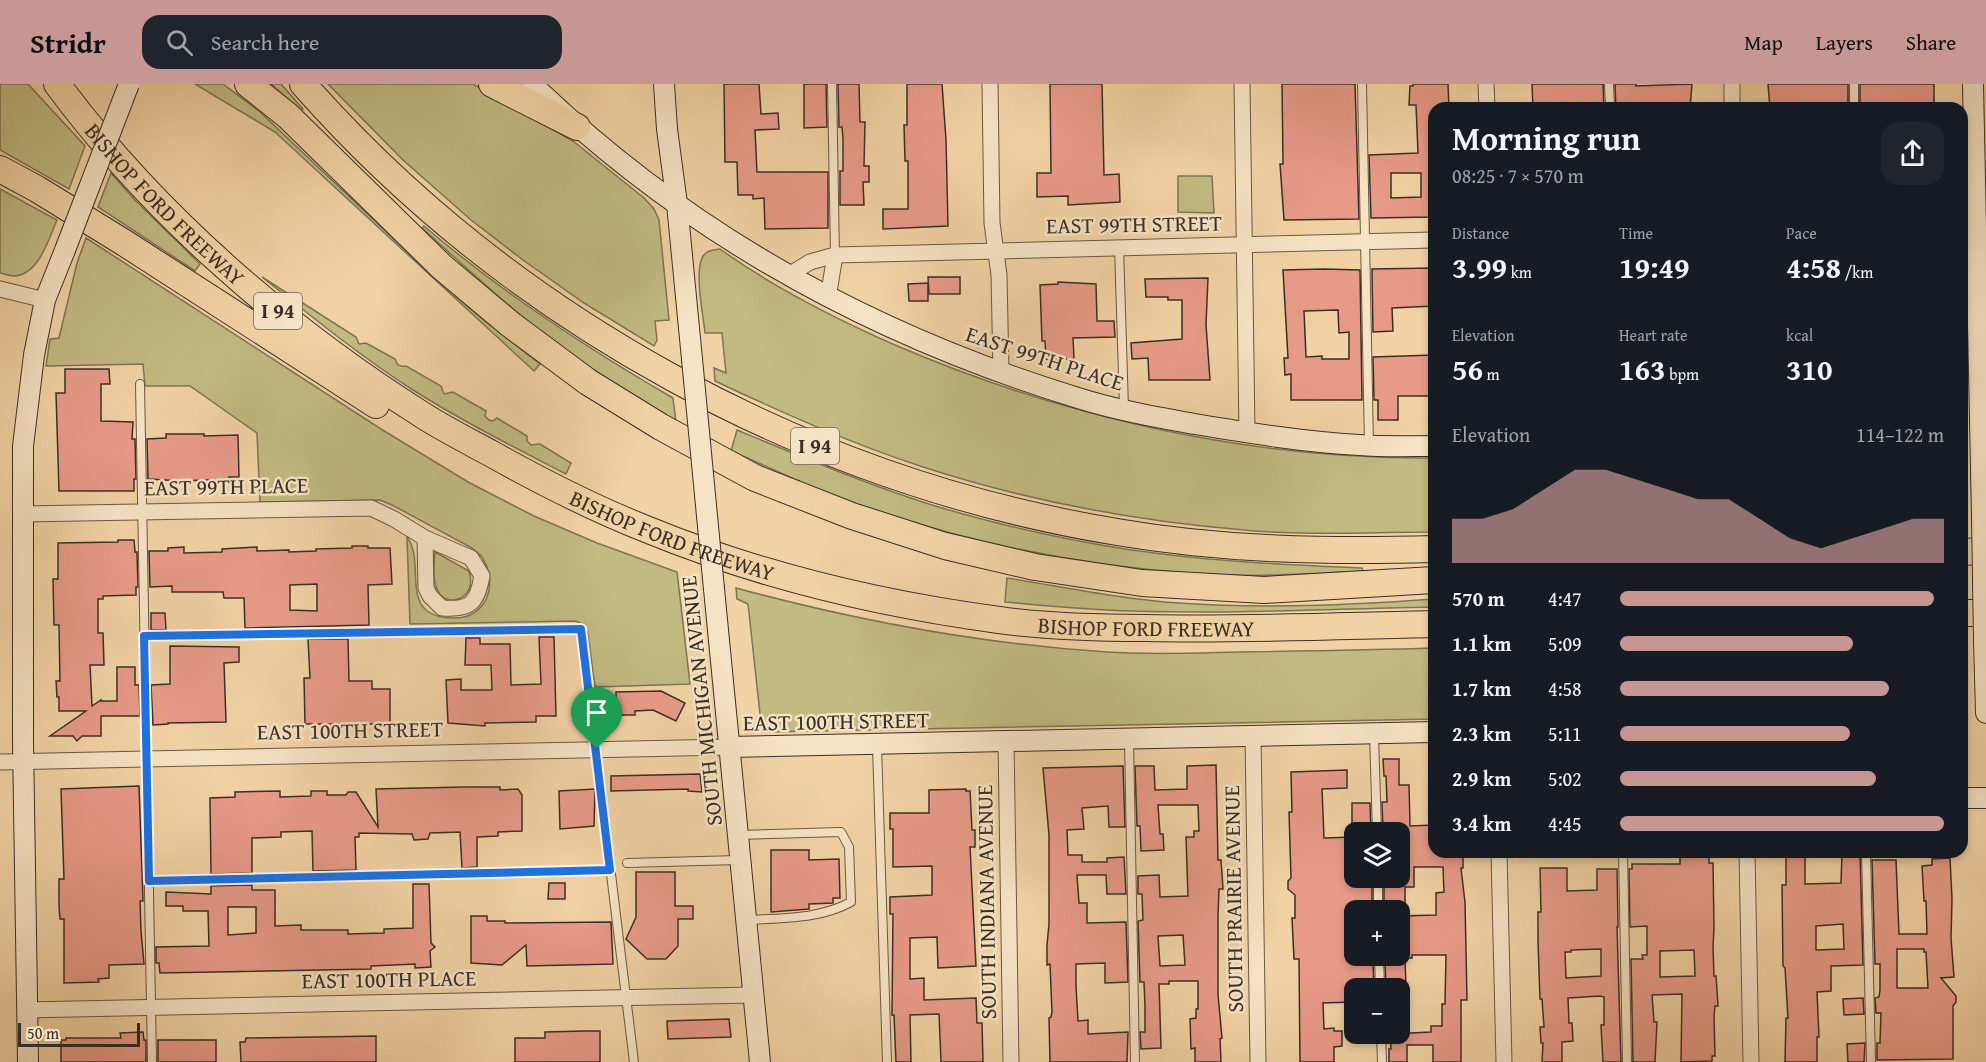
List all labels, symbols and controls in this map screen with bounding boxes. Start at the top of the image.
search box [142,15,562,69]
text: Stridr [30,22,106,63]
icon: search [163,26,196,59]
text: Search here [211,26,319,58]
text: Map [1744,27,1783,58]
text: Layers [1816,27,1873,58]
text: Share [1906,27,1956,58]
text: Morning run [1452,114,1641,162]
street label: BISHOP FORD FREEWAY [78,116,252,293]
button: share [1881,122,1944,185]
text: 08:25 · 7 × 570 m [1452,161,1584,190]
street label: EAST 99TH STREET [1046,206,1222,242]
text: Distance [1452,221,1509,245]
text: Time [1619,221,1653,245]
text: Pace [1786,221,1817,245]
text: 3.99 [1452,245,1507,289]
text: 19:49 [1619,245,1690,289]
text: 4:58 [1786,245,1841,289]
text: km [1507,260,1532,284]
text: /km [1841,260,1873,284]
road number: I 94 [254,293,302,329]
street label: EAST 99TH PLACE [962,317,1128,399]
text: Elevation [1452,323,1515,347]
text: Heart rate [1619,323,1688,347]
text: kcal [1786,323,1813,347]
text: 56 [1452,347,1483,391]
text: 163 [1619,347,1666,391]
text: 310 [1786,347,1833,391]
text: m [1483,362,1500,386]
text: bpm [1666,362,1699,386]
text: Elevation [1452,420,1530,449]
text: 114–122 m [1856,420,1944,449]
road number: I 94 [791,428,839,464]
street label: EAST 99TH PLACE [144,469,308,503]
street label: BISHOP FORD FREEWAY [565,482,779,589]
street label: SOUTH MICHIGAN AVENUE [672,574,730,828]
text: 570 m [1452,584,1505,613]
text: 4:47 [1548,584,1582,613]
street label: BISHOP FORD FREEWAY [1037,608,1255,645]
text: 1.1 km [1452,629,1511,658]
text: 5:09 [1548,629,1582,658]
text: 1.7 km [1452,674,1511,703]
text: 4:58 [1548,674,1582,703]
pin [571,687,622,749]
icon: arrive [580,696,613,729]
street label: EAST 100TH STREET [743,703,929,739]
street label: EAST 100TH STREET [257,712,443,748]
text: 2.3 km [1452,719,1511,748]
text: 5:11 [1548,719,1582,748]
text: 2.9 km [1452,764,1511,793]
text: 5:02 [1548,764,1582,793]
street label: SOUTH INDIANA AVENUE [968,784,1004,1020]
street label: SOUTH PRAIRIE AVENUE [1215,785,1251,1013]
text: 3.4 km [1452,809,1511,838]
text: 4:45 [1548,809,1582,838]
map controls [1344,822,1410,1044]
button: layers [1344,822,1410,888]
button: + [1344,900,1410,966]
street label: EAST 100TH PLACE [301,961,477,997]
button: − [1344,978,1410,1044]
scale bar [18,1020,140,1048]
text: 50 m [27,1021,59,1045]

